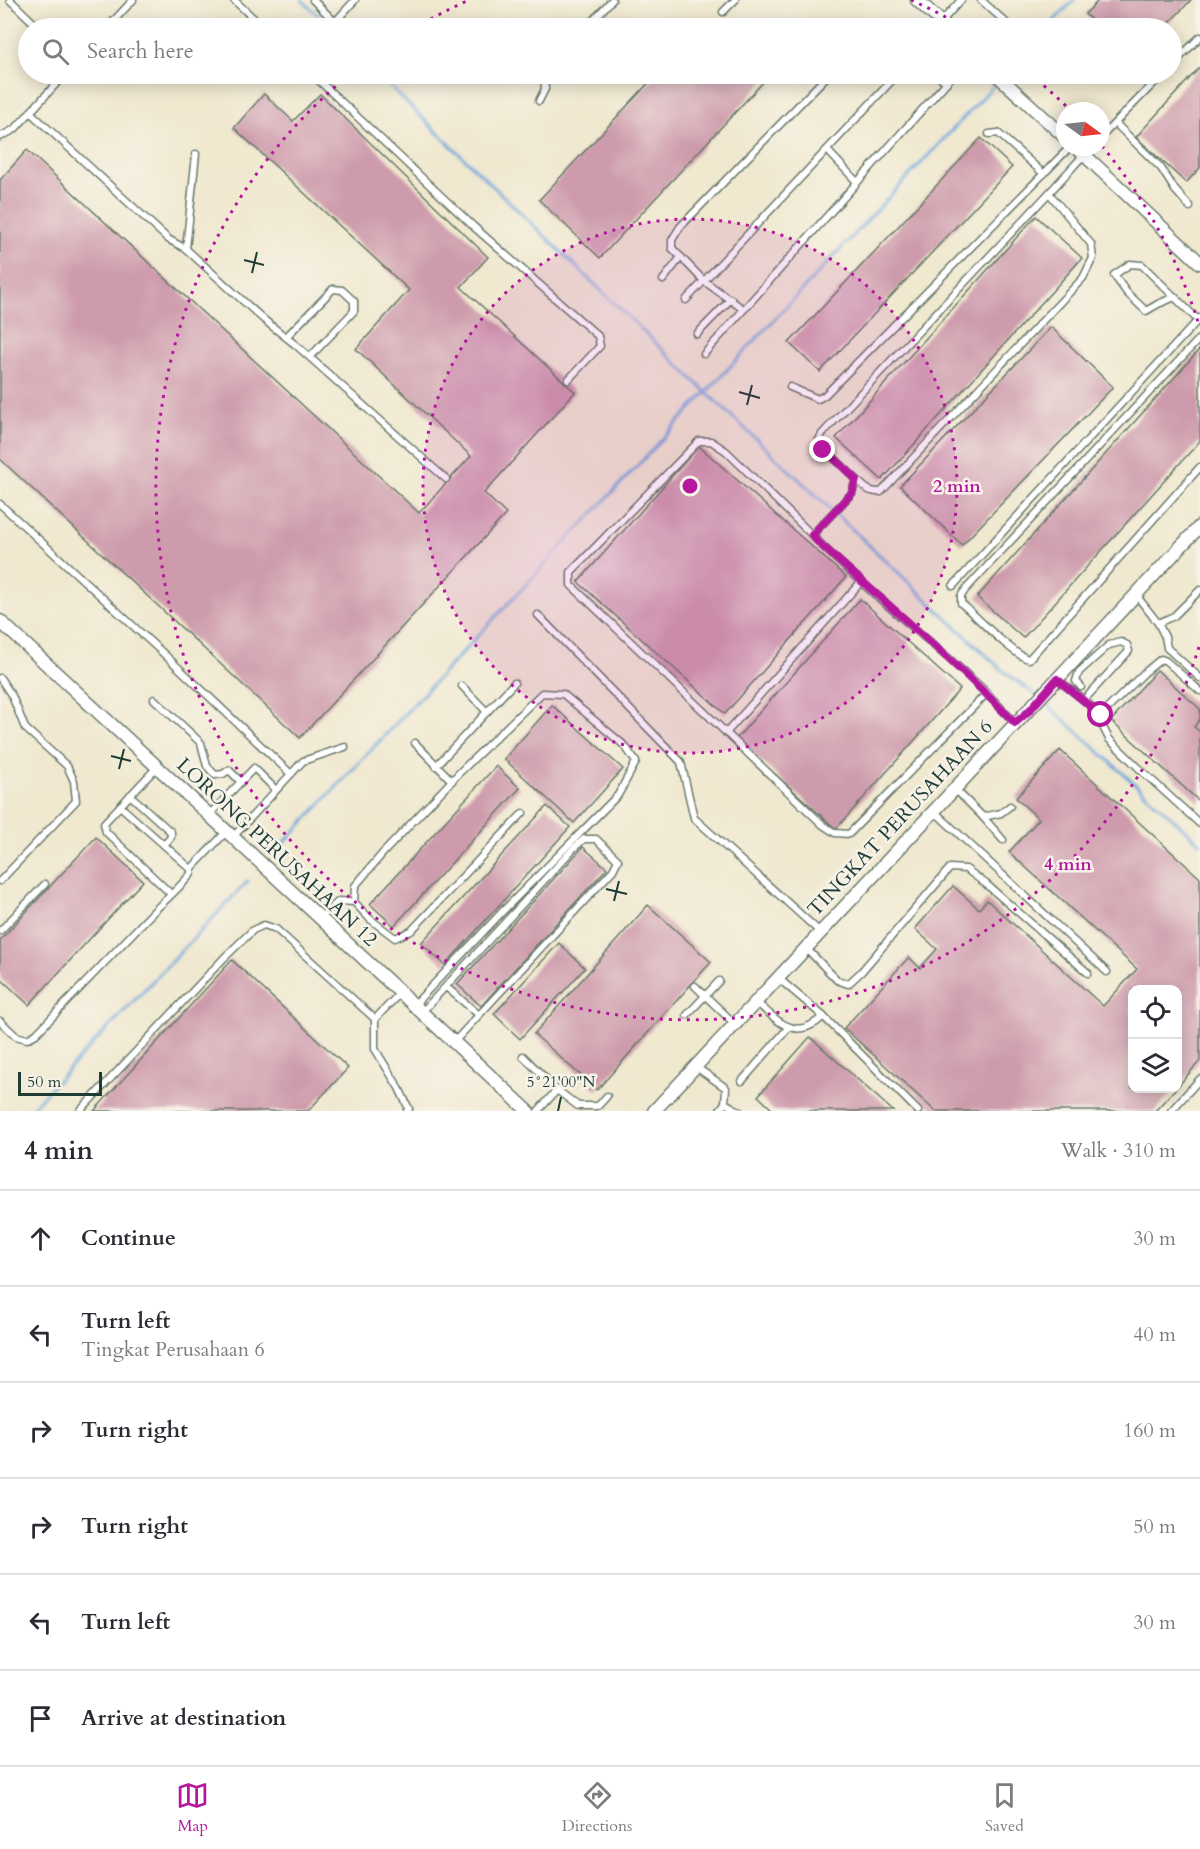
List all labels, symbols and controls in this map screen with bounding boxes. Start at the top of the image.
search box [18,18,1182,84]
icon: search [39,35,72,68]
text: Search here [87,36,194,66]
north arrow [1056,102,1110,156]
route end [809,436,835,462]
text: 2 min [933,474,981,499]
centre of rings [680,476,700,496]
route start [1087,701,1113,727]
street label: TINGKAT PERUSAHAAN 6 [801,714,999,922]
street label: LORONG PERUSAHAAN 12 [171,752,383,952]
text: 4 min [1044,852,1092,877]
map controls [1128,985,1182,1093]
button: locate [1128,985,1182,1039]
button: layers [1128,1039,1182,1093]
scale bar [18,1069,102,1096]
text: 50 m [27,1071,61,1093]
text: 5°21'00"N [527,1072,595,1092]
text: 4 min [24,1133,93,1168]
text: Walk · 310 m [1061,1137,1176,1164]
icon: ahead [24,1222,57,1255]
text: Continue [81,1223,176,1253]
text: 30 m [1133,1225,1176,1252]
text: Turn left [81,1306,170,1336]
icon: left [24,1318,57,1351]
text: 40 m [1133,1321,1176,1348]
text: Tingkat Perusahaan 6 [81,1336,265,1363]
icon: right [24,1414,57,1447]
text: Turn right [81,1415,188,1445]
text: 160 m [1123,1417,1176,1444]
icon: right [24,1510,57,1543]
text: Turn right [81,1511,188,1541]
text: 50 m [1133,1513,1176,1540]
icon: left [24,1606,57,1639]
text: Turn left [81,1607,170,1637]
text: 30 m [1133,1609,1176,1636]
icon: arrive [24,1702,57,1735]
text: Arrive at destination [81,1703,286,1733]
tab: Map [176,1779,209,1837]
tab: Directions [562,1779,632,1837]
tab: Saved [985,1779,1024,1837]

